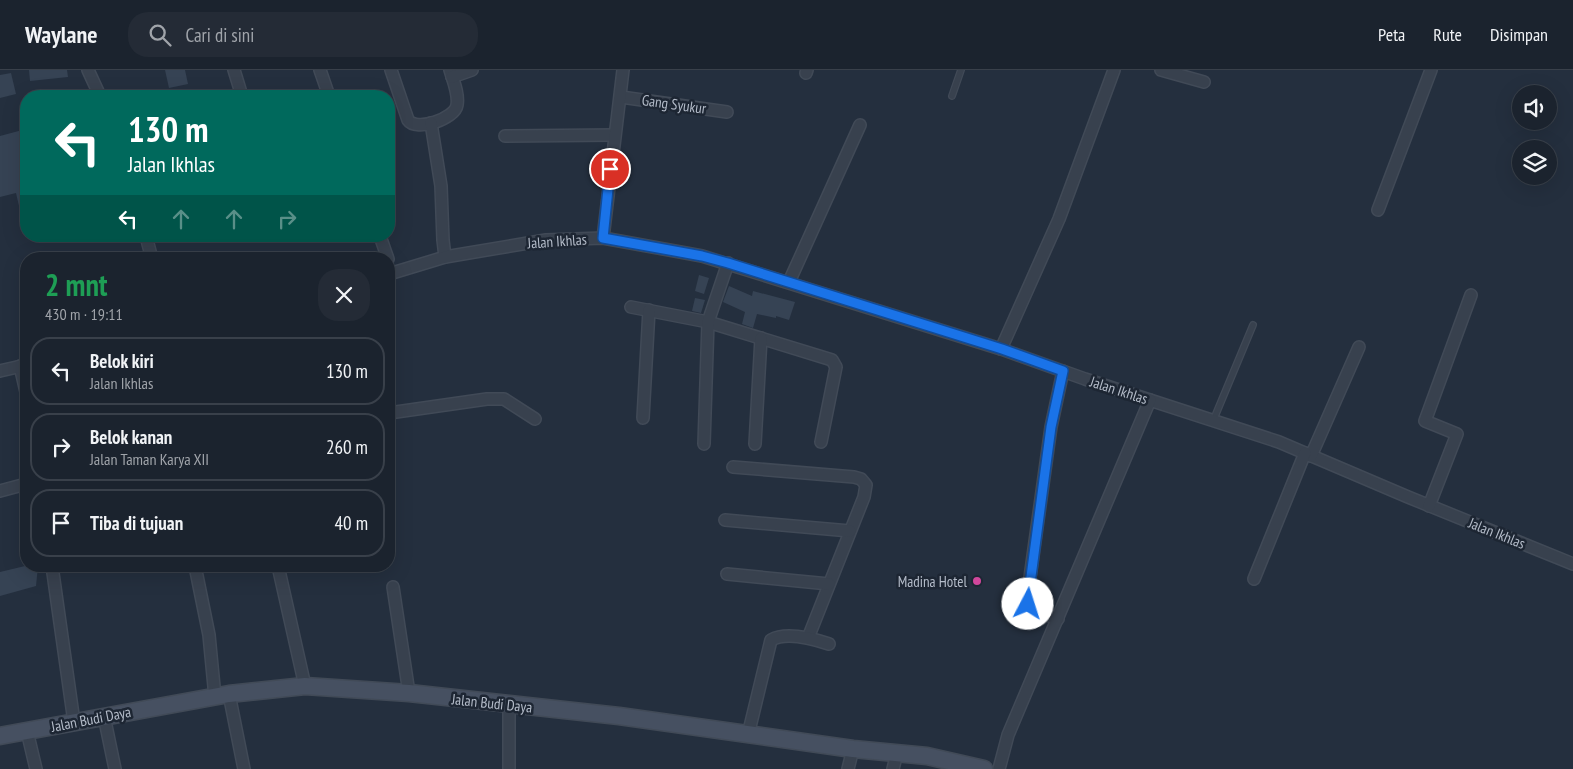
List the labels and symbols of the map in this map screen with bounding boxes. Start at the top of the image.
street label: Gang Syukur [641,90,708,118]
pin [589,148,631,190]
street label: Jalan Ikhlas [526,229,587,253]
street label: Jalan Ikhlas [1087,371,1150,408]
street label: Jalan Ikhlas [1465,513,1528,553]
place label: Madina Hotel [898,572,967,591]
marker: Madina Hotel [971,575,983,587]
position arrow [1001,577,1053,629]
street label: Jalan Budi Daya [450,689,533,717]
street label: Jalan Budi Daya [48,702,133,736]

